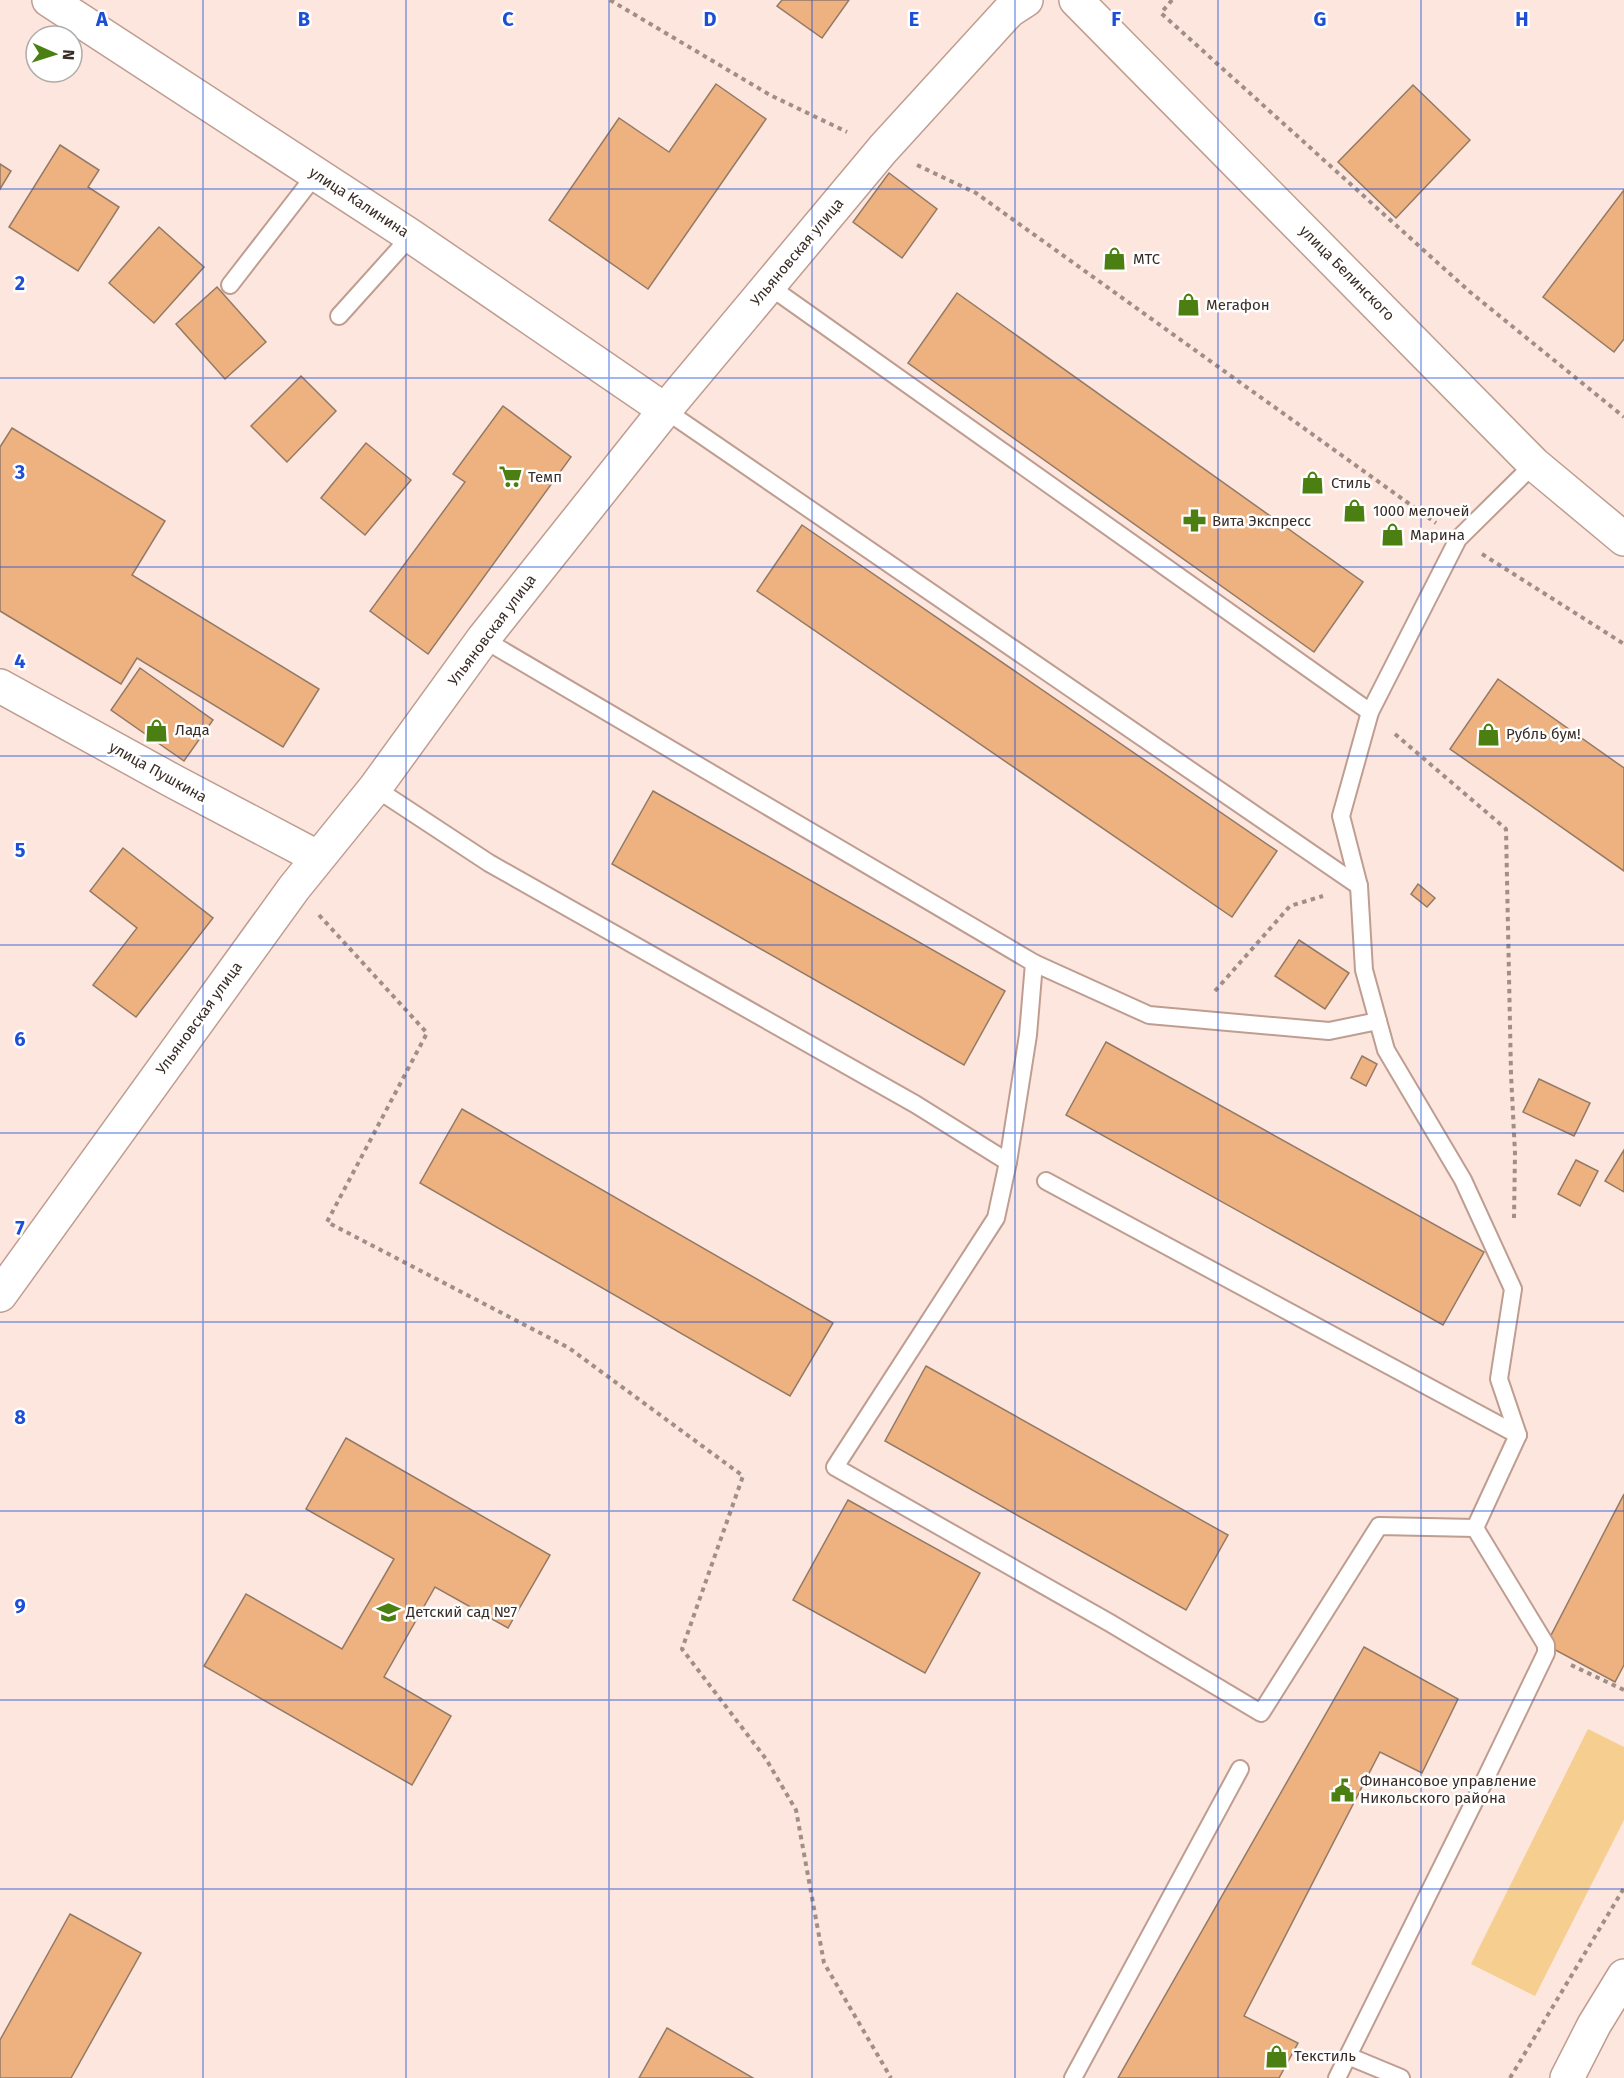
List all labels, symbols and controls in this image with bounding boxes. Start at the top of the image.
text: A [95,7,109,31]
text: B [298,7,310,31]
text: C [502,7,514,31]
text: D [703,7,717,31]
text: E [909,7,919,31]
text: F [1111,7,1121,31]
text: G [1314,7,1326,31]
text: H [1515,7,1529,31]
north arrow [24,24,84,84]
text: N [59,49,78,61]
street label: улица Калинина [306,163,412,241]
street label: Ульяновская улица [747,195,847,309]
street label: улица Белинского [1296,222,1398,324]
shop icon: МТС [1102,246,1128,272]
place label: МТС [1133,250,1161,268]
text: 2 [15,271,25,295]
shop icon: Мегафон [1175,292,1201,318]
place label: Мегафон [1206,296,1270,314]
text: 3 [14,460,25,484]
supermarket icon: Темп [497,464,523,490]
place label: Темп [528,468,562,486]
shop icon: Стиль [1300,470,1326,496]
place label: Стиль [1331,474,1371,492]
shop icon: 1000 мелочей [1342,498,1368,524]
place label: 1000 мелочей [1373,502,1470,520]
pharmacy icon: Вита Экспресс [1181,508,1207,534]
place label: Вита Экспресс [1212,512,1311,530]
shop icon: Марина [1379,522,1405,548]
place label: Марина [1410,526,1465,544]
street label: Ульяновская улица [444,571,540,689]
text: 4 [14,649,26,673]
shop icon: Лада [144,717,170,743]
place label: Лада [175,721,210,739]
shop icon: Рубль бум! [1475,721,1501,747]
place label: Рубль бум! [1506,725,1581,743]
street label: улица Пушкина [106,738,210,806]
text: 5 [15,838,26,862]
street label: Ульяновская улица [152,958,246,1078]
text: 6 [14,1027,26,1051]
text: 7 [15,1216,25,1240]
text: 8 [14,1405,26,1429]
text: 9 [14,1594,26,1618]
school or university icon: Детский сад №7 [375,1599,401,1625]
place label: Детский сад №7 [405,1603,517,1621]
place label: Финансовое управление Никольского района [1360,1772,1537,1807]
public building icon: Финансовое управление Никольского района [1329,1777,1355,1803]
shop icon: Текстиль [1263,2043,1289,2069]
place label: Текстиль [1294,2047,1356,2065]

